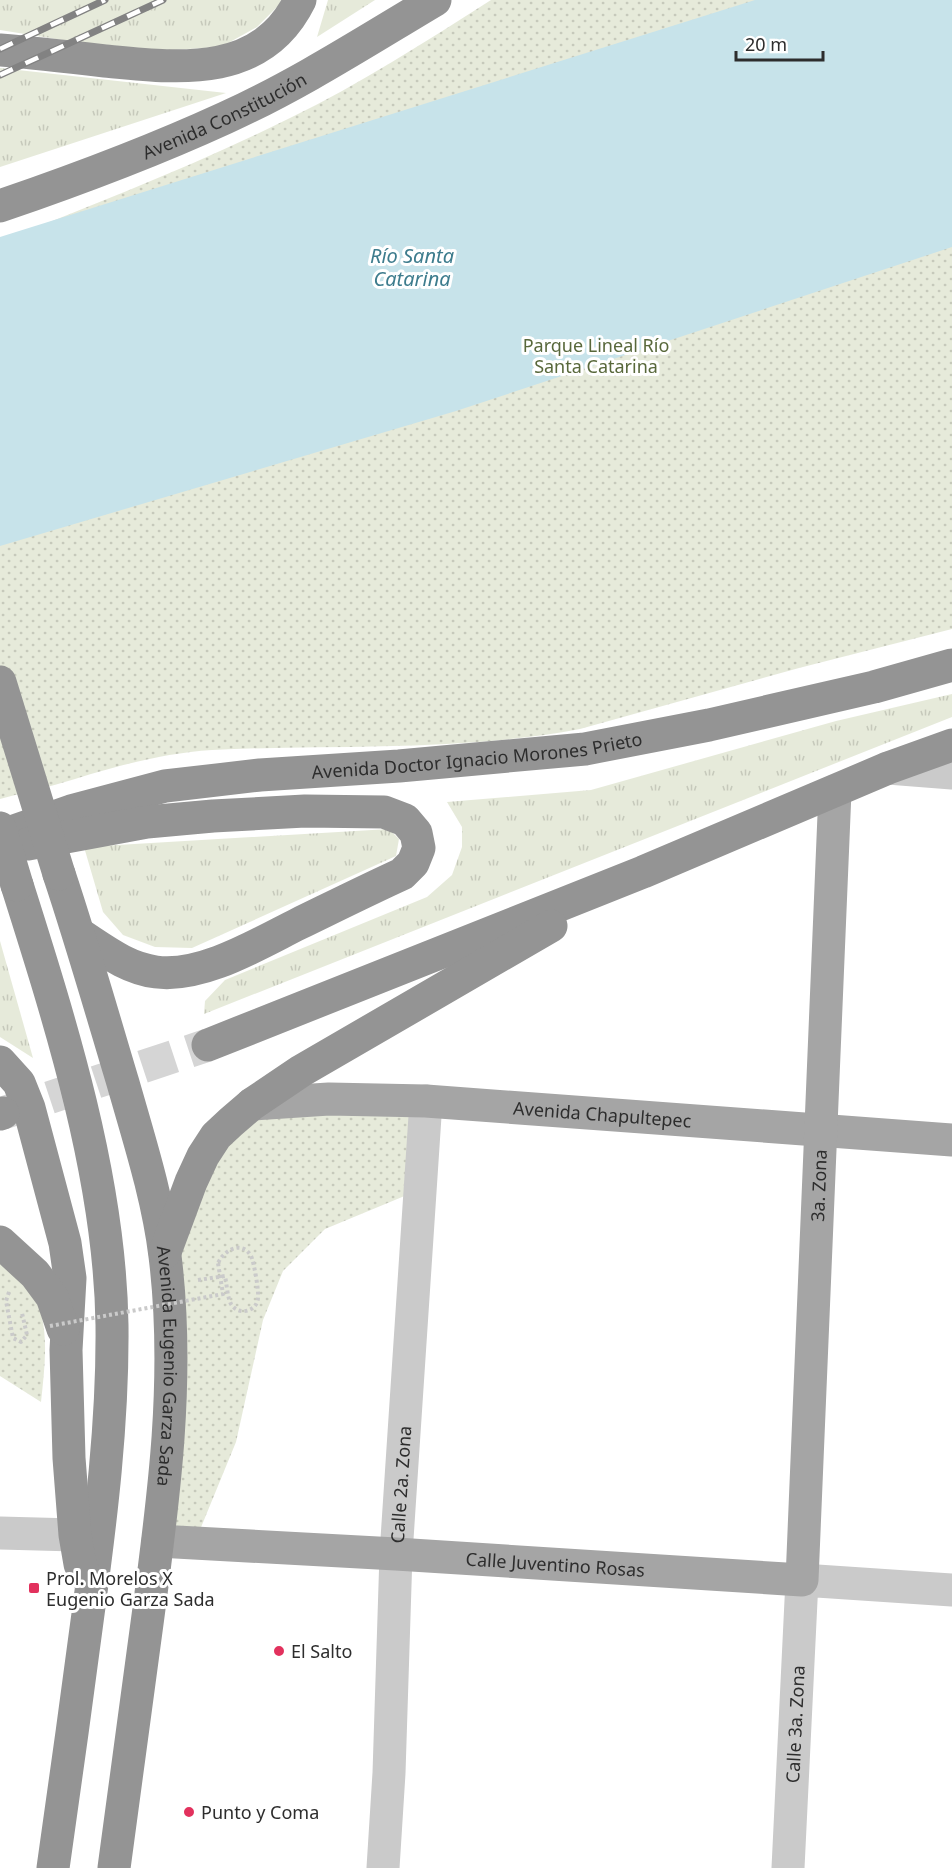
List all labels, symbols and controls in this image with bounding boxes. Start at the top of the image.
scale bar [736,24,823,62]
text: 20 m [745,32,787,56]
street label: Avenida Constitución [139,67,311,164]
water label: Río Santa Catarina [370,242,454,292]
park label: Parque Lineal Río Santa Catarina [523,333,669,378]
street label: Avenida Doctor Ignacio Morones Prieto [311,726,644,784]
street label: Avenida Chapultepec [512,1096,693,1133]
street label: 3a. Zona [805,1149,832,1222]
street label: Avenida Eugenio Garza Sada [152,1244,183,1488]
street label: Calle 2a. Zona [385,1425,416,1544]
street label: Calle Juventino Rosas [465,1546,646,1582]
place label: Prol. Morelos X Eugenio Garza Sada [46,1566,215,1611]
marker: Prol. Morelos X Eugenio Garza Sada [27,1581,41,1595]
place label: El Salto [291,1639,352,1663]
marker: El Salto [272,1644,286,1658]
street label: Calle 3a. Zona [780,1665,810,1784]
place label: Punto y Coma [201,1800,319,1824]
marker: Punto y Coma [182,1805,196,1819]

